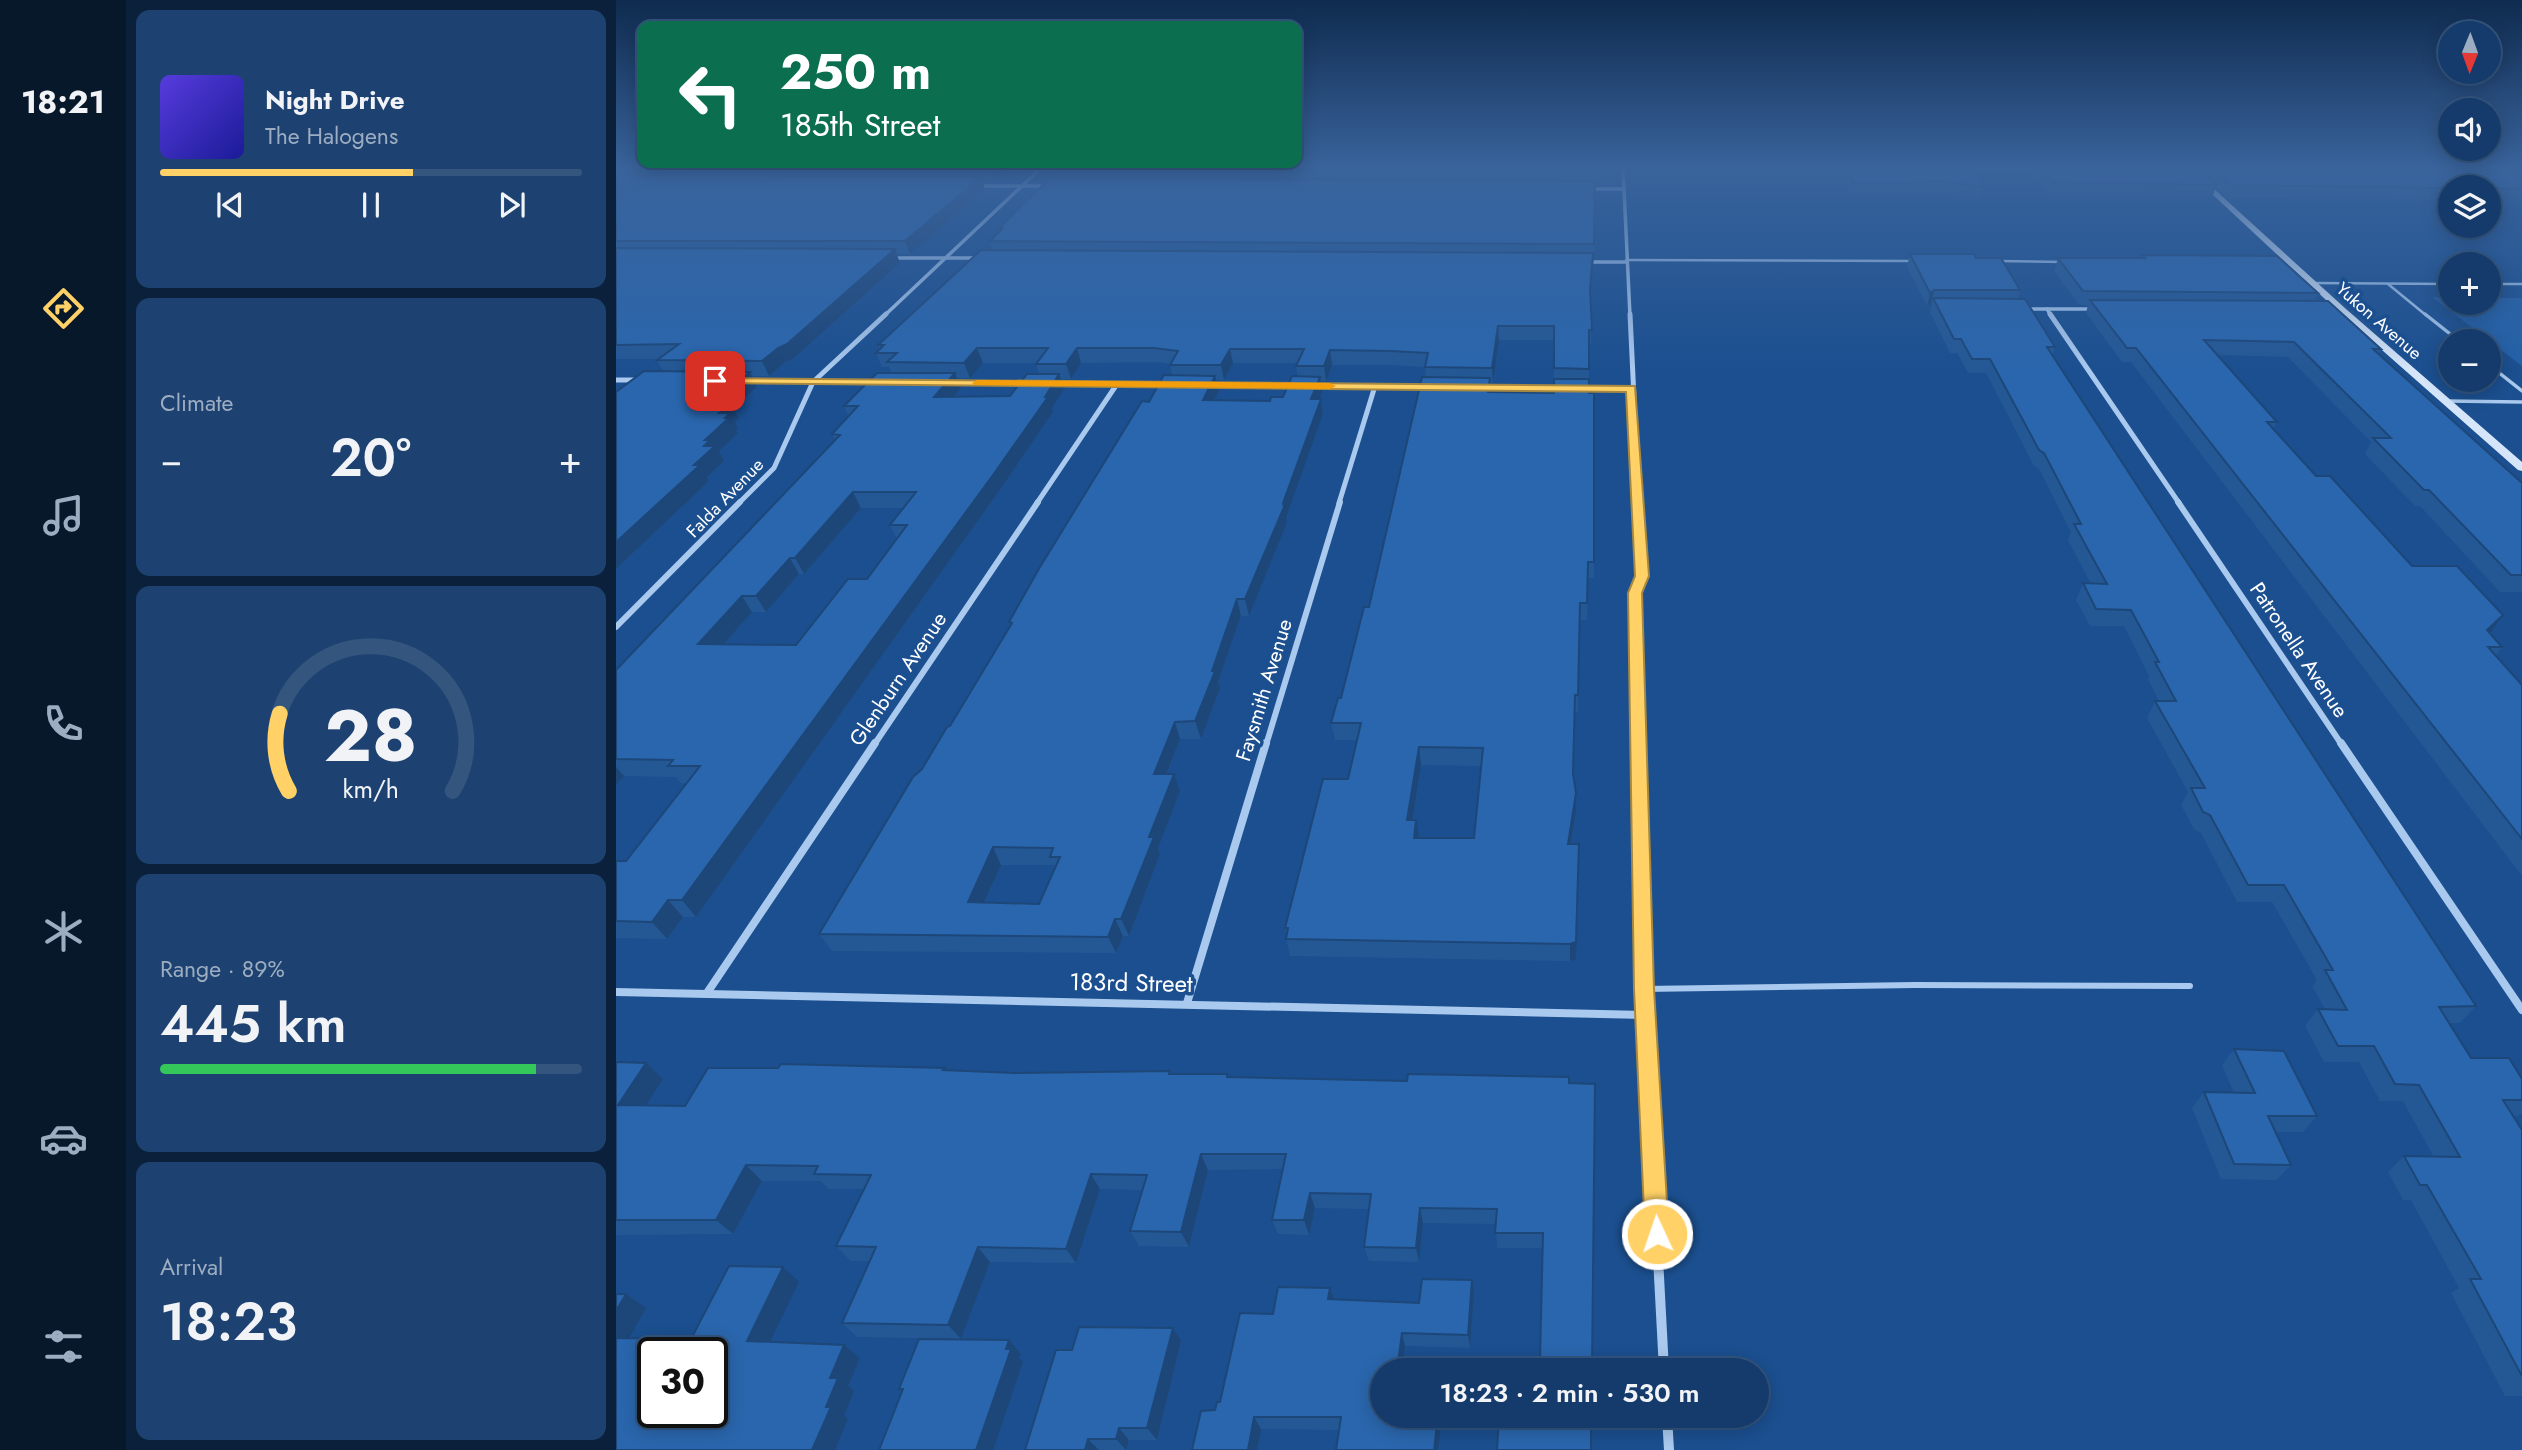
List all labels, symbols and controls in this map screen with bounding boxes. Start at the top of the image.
north arrow [2438,21,2501,84]
map controls [2438,21,2501,392]
text: 250 m [780,37,931,107]
icon: left [665,49,756,140]
text: 18:21 [21,79,105,125]
text: Night Drive [265,81,405,119]
button: sound [2438,98,2501,161]
text: 185th Street [780,102,940,148]
text: The Halogens [265,119,398,153]
button: layers [2438,175,2501,238]
icon: previous [211,186,249,224]
icon: pause [352,186,390,224]
icon: next [493,186,531,224]
button: + [2438,252,2501,315]
street label: Yukon Avenue [2330,276,2428,366]
icon: directions [39,284,88,333]
button: − [2438,329,2501,392]
pin [685,351,745,411]
icon: arrive [696,362,734,400]
text: Climate [160,386,233,420]
text: 20° [330,420,411,496]
text: − [160,432,182,487]
text: + [559,432,582,487]
street label: Falda Avenue [680,452,770,544]
icon: music [39,491,88,540]
street label: Patronella Avenue [2242,576,2356,724]
street label: Glenburn Avenue [842,606,954,752]
street label: Faysmith Avenue [1228,615,1300,765]
text: 28 [324,683,418,788]
icon: phone [39,699,88,748]
text: km/h [343,771,399,807]
icon: climate [39,907,88,956]
text: Range · 89% [160,952,285,986]
street label: 183rd Street [1069,964,1193,1001]
text: 445 km [160,986,346,1062]
icon: car [39,1114,88,1163]
position arrow [1620,1197,1694,1271]
text: Arrival [160,1250,223,1284]
text: 18:23 [160,1284,297,1360]
icon: filters [39,1322,88,1371]
speed limit sign: 30 [637,1337,728,1428]
text: 18:23 · 2 min · 530 m [1440,1374,1699,1412]

